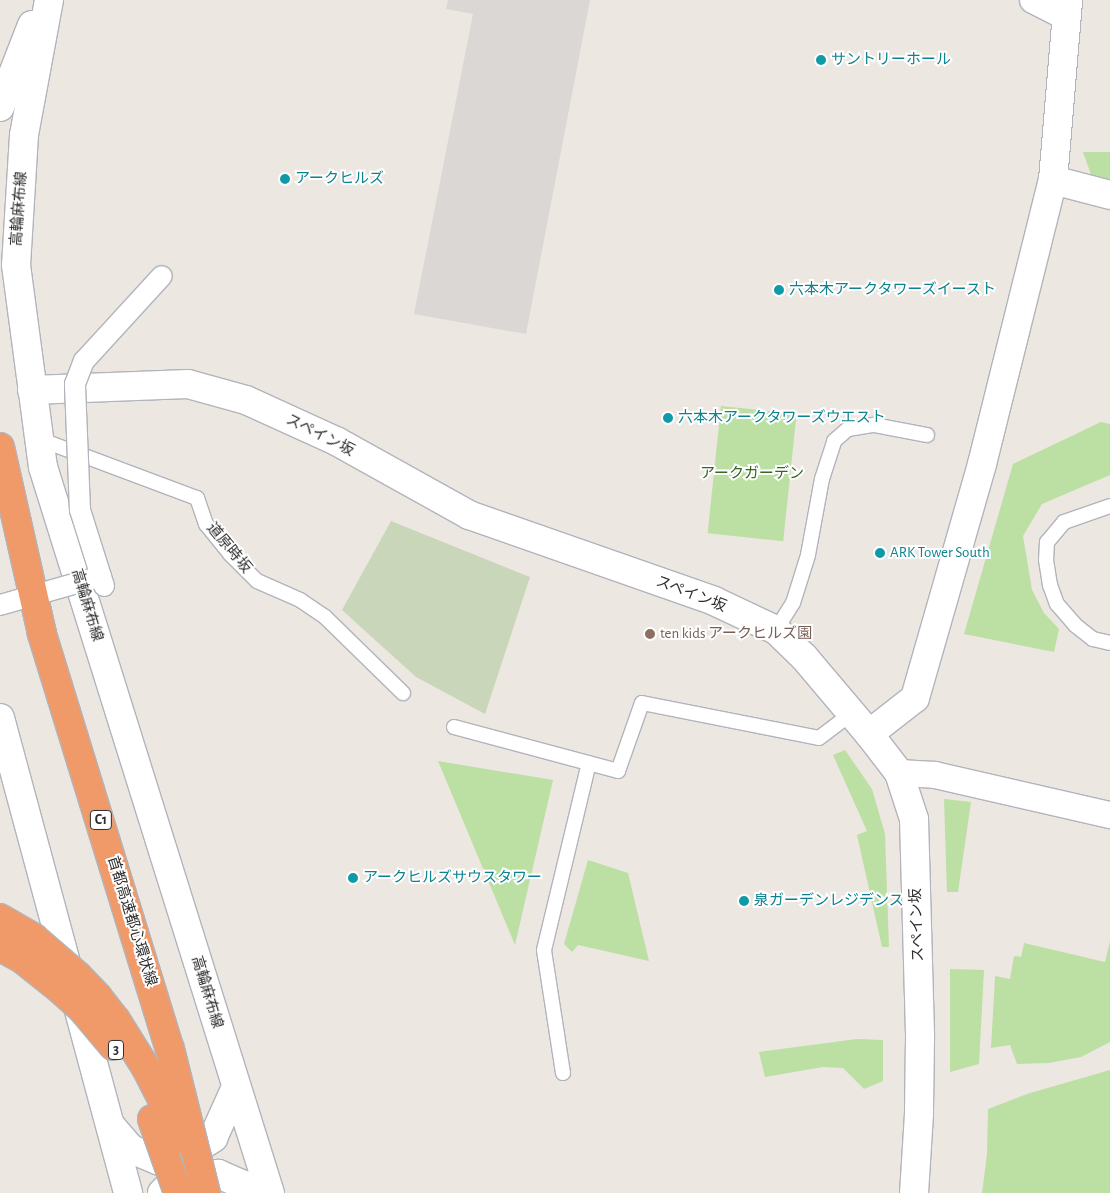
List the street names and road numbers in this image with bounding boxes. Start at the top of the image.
street label: 高輪麻布線 [7,171,31,247]
street label: スペイン坂 [283,410,357,460]
street label: 道原時坂 [203,519,255,577]
street label: 高輪麻布線 [67,567,107,643]
street label: スペイン坂 [653,572,729,616]
road number: C1 [90,808,112,832]
street label: 首都高速都心環状線 [104,854,160,988]
street label: スペイン坂 [907,887,927,963]
street label: 高輪麻布線 [187,954,227,1030]
road number: 3 [107,1038,125,1062]

